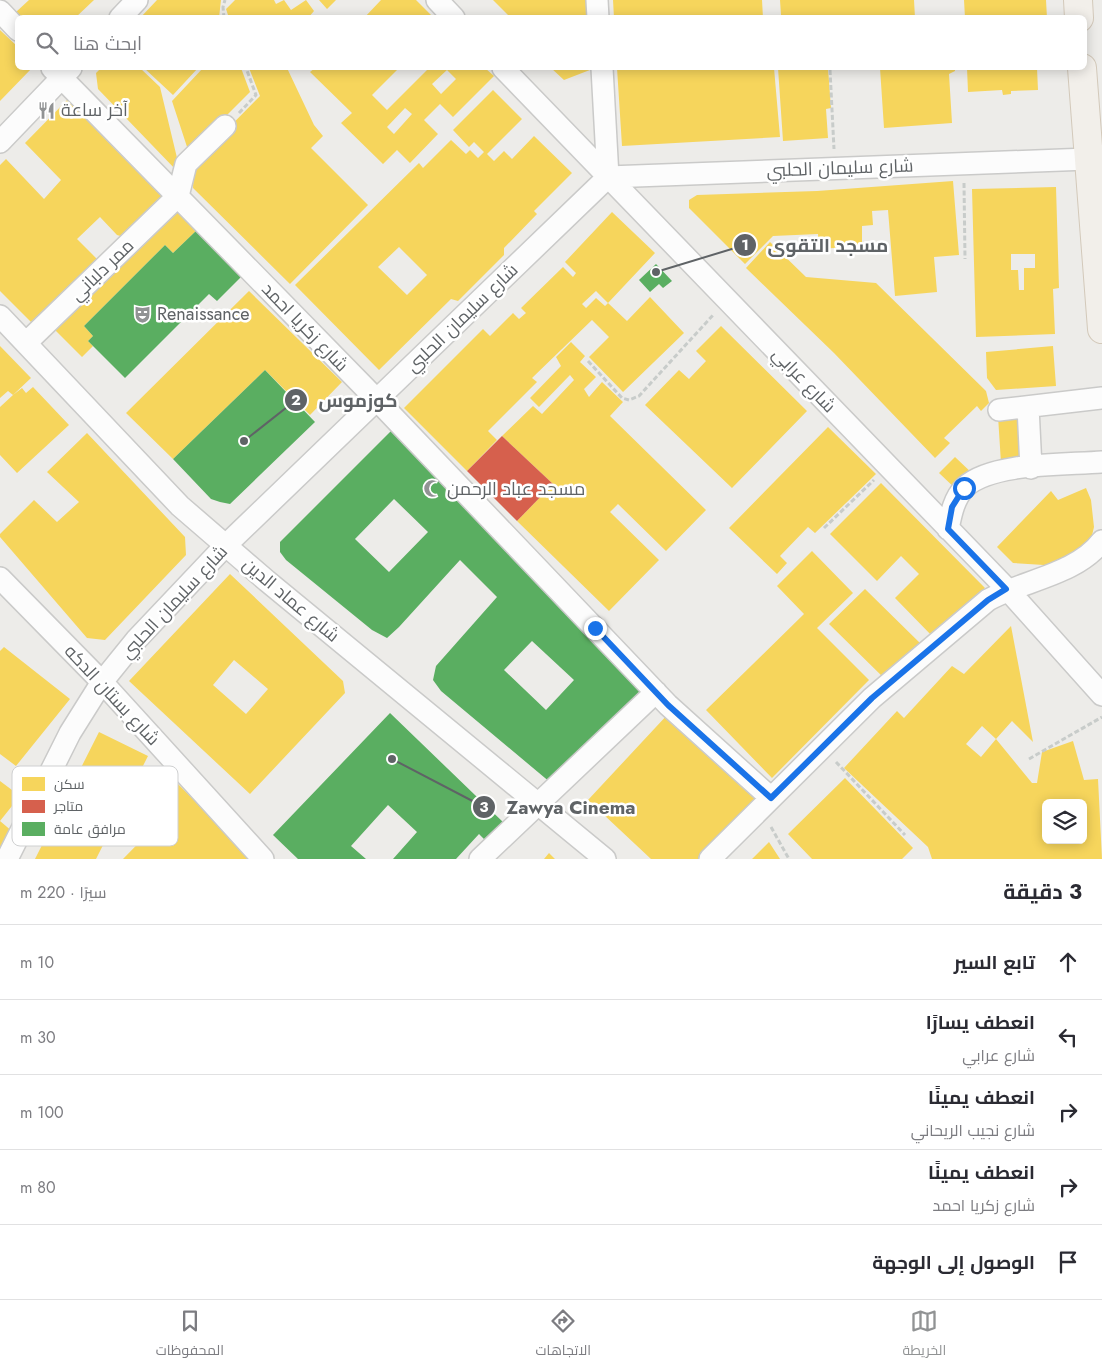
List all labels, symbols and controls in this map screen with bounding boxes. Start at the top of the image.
search box [15,15,1087,70]
icon: search [33,29,61,57]
text: ابحث هنا [73,30,142,57]
place label: آخر ساعة [61,97,128,123]
restaurant icon: آخر ساعة [37,100,57,120]
street label: شارع سليمان الحلبي [766,152,914,185]
callout: مسجد التقوى [733,228,899,262]
text: مسجد التقوى [768,232,888,259]
street label: ممر دلباني [64,233,140,308]
text: 1 [741,234,749,256]
street label: شارع سليمان الحلبي [400,258,525,379]
street label: شارع زكريا احمد [256,277,354,377]
place label: Renaissance [157,301,250,327]
theatre icon: Renaissance [133,304,153,324]
street label: شارع عرابي [765,342,842,419]
callout: كوزموس [283,383,408,417]
text: كوزموس [318,387,398,414]
text: 2 [291,389,301,411]
place label: مسجد عباد الرحمن [447,476,585,502]
route start [953,477,976,500]
mosque icon: مسجد عباد الرحمن [423,479,443,499]
street label: شارع سليمان الحلبي [114,539,234,665]
street label: شارع عماد الدين [237,552,345,648]
route end [584,617,607,640]
street label: شارع بستان الدكه [58,639,166,751]
legend [12,766,178,846]
text: سكن [54,774,85,794]
callout: Zawya Cinema [471,790,645,824]
text: Zawya Cinema [507,794,636,821]
text: متاجر [53,796,83,816]
text: 3 [479,796,489,818]
map controls [1042,799,1087,844]
button: layers [1042,799,1087,844]
text: مرافق عامة [54,819,126,839]
text: 3 دقيقة [1003,877,1082,907]
text: سيرًا · 220 m [20,881,107,904]
icon: ahead [1054,948,1082,976]
text: تابع السير [954,949,1035,976]
text: 10 m [20,951,54,974]
text: انعطف يسارًا [926,1009,1035,1036]
icon: left [1054,1023,1082,1051]
text: 30 m [20,1026,56,1049]
text: شارع عرابي [962,1044,1035,1067]
text: انعطف يمينًا [928,1084,1035,1111]
icon: right [1054,1098,1082,1126]
text: 100 m [20,1101,64,1124]
text: شارع نجيب الريحاني [911,1119,1035,1142]
text: انعطف يمينًا [928,1159,1035,1186]
icon: right [1054,1173,1082,1201]
text: 80 m [20,1176,56,1199]
text: شارع زكريا احمد [933,1194,1035,1217]
icon: arrive [1054,1248,1082,1276]
text: الوصول إلى الوجهة [872,1249,1035,1276]
tab: المحفوظات [156,1307,224,1363]
tab: الاتجاهات [536,1307,591,1363]
tab: الخريطة [903,1307,946,1363]

